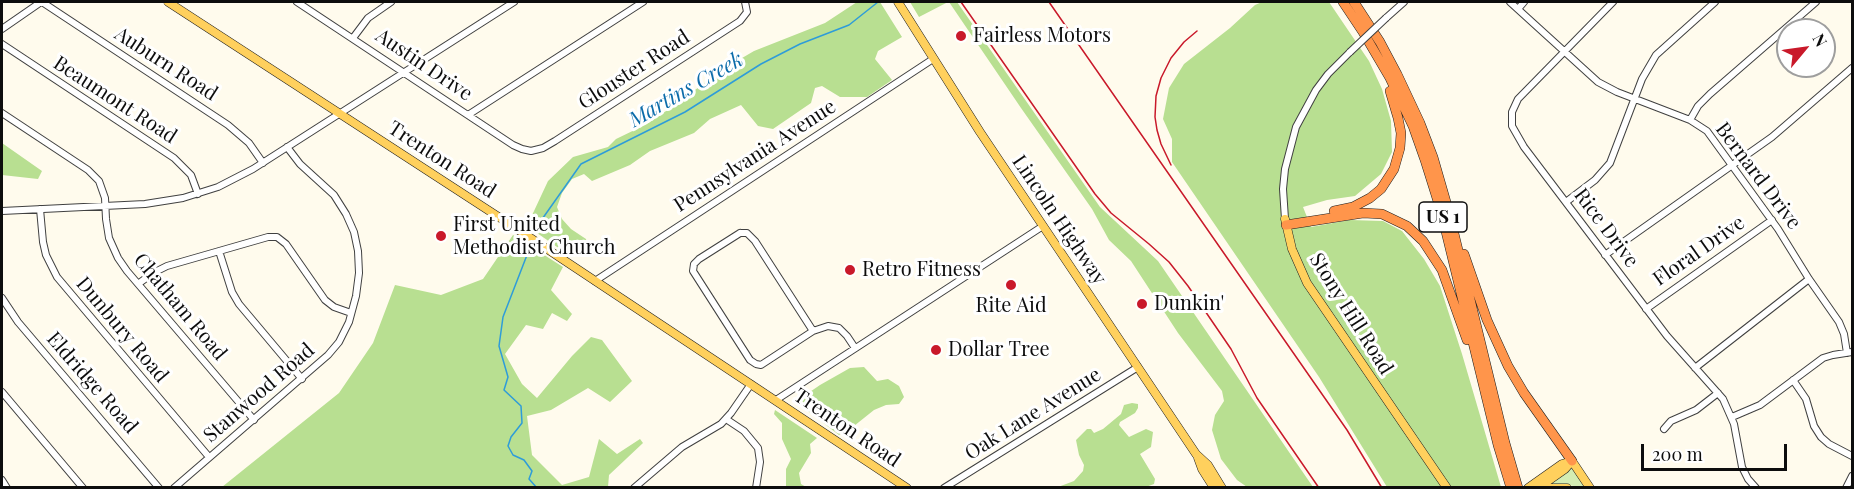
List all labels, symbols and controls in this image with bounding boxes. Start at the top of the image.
north arrow [1776,18,1836,78]
street label: Auburn Road [110,22,222,106]
street label: Austin Drive [371,24,477,106]
place label: Fairless Motors [973,24,1111,48]
street label: Glouster Road [574,25,694,115]
marker: Fairless Motors [954,29,968,43]
text: N [1808,30,1832,50]
water label: Martins Creek [624,47,748,133]
street label: Beaumont Road [49,51,181,149]
street label: Pennsylvania Avenue [670,95,840,217]
street label: Trenton Road [384,116,500,204]
street label: Bernard Drive [1710,118,1806,234]
street label: Lincoln Highway [1007,151,1111,289]
street label: Rice Drive [1569,184,1643,272]
road number: US 1 [1419,202,1467,232]
street label: Floral Drive [1649,211,1749,291]
place label: First United Methodist Church [453,213,616,260]
marker: First United Methodist Church [434,229,448,243]
street label: Chatham Road [128,249,232,365]
street label: Stony Hill Road [1304,249,1398,379]
place label: Retro Fitness [862,258,981,282]
marker: Retro Fitness [843,263,857,277]
street label: Dunbury Road [71,272,173,388]
marker: Rite Aid [1004,278,1018,292]
place label: Dunkin' [1154,292,1224,316]
place label: Rite Aid [975,294,1047,318]
marker: Dunkin' [1135,297,1149,311]
street label: Eldridge Road [41,327,143,439]
street label: Stanwood Road [199,338,319,448]
place label: Dollar Tree [948,338,1050,362]
marker: Dollar Tree [929,343,943,357]
street label: Oak Lane Avenue [961,363,1105,465]
street label: Trenton Road [789,384,905,472]
scale bar [1644,432,1790,470]
text: 200 m [1652,442,1703,466]

